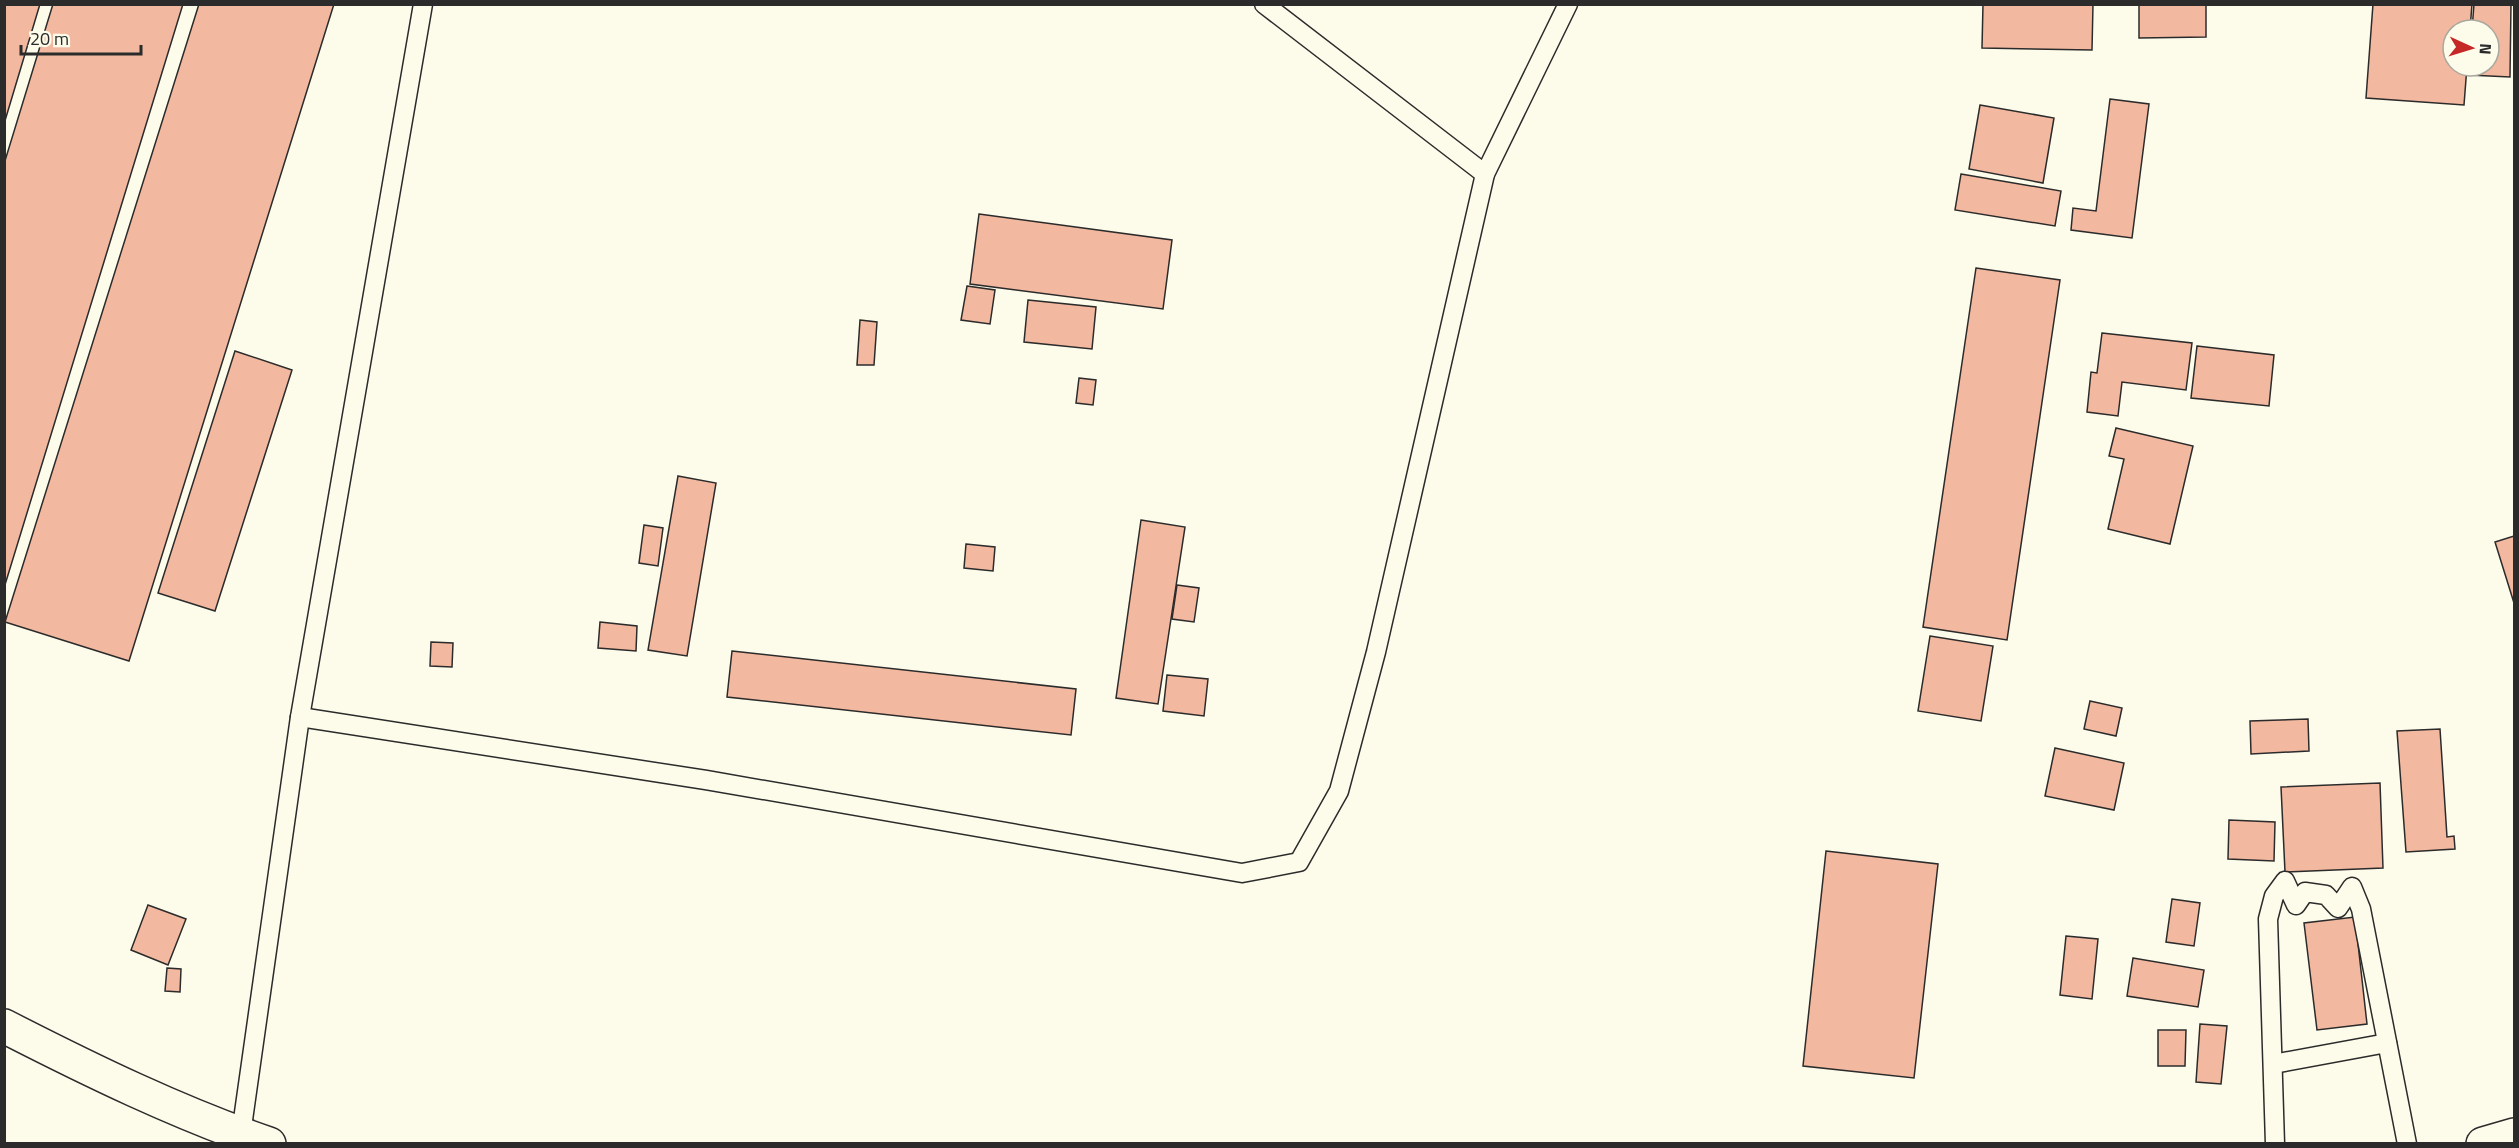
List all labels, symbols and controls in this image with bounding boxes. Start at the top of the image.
scale bar [21,18,141,56]
north arrow [2441,18,2501,78]
text: 20 m [30,25,69,52]
text: N [2474,43,2498,55]

